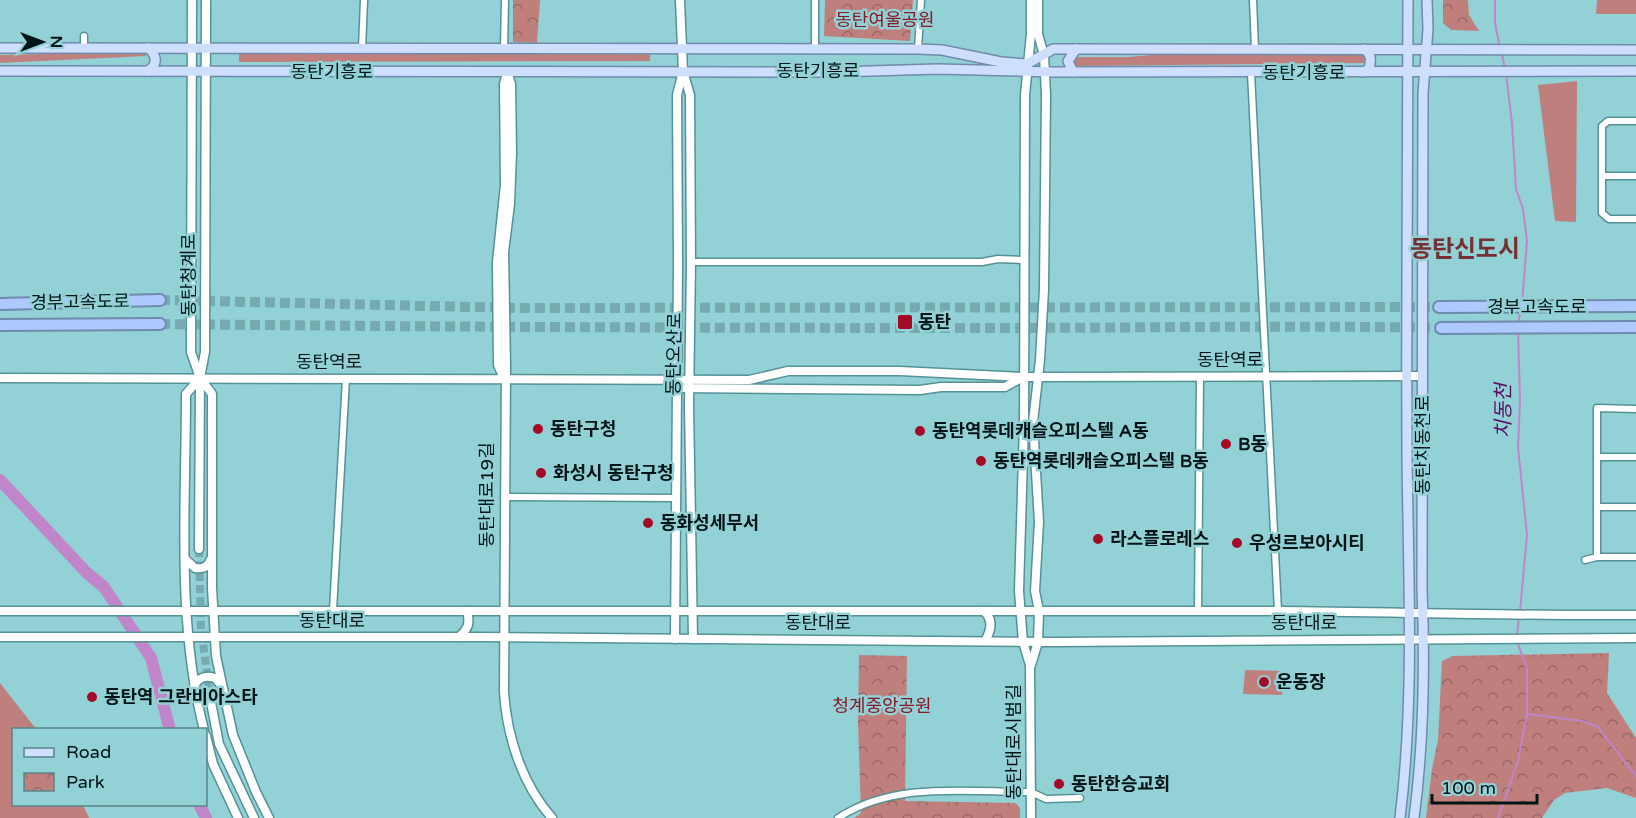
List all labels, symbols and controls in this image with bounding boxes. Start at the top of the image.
park label: 동탄여울공원 [835,9,935,31]
north arrow [12,12,72,72]
text: N [46,36,66,48]
street label: 동탄기흥로 [777,60,859,82]
street label: 동탄기흥로 [291,61,373,83]
street label: 동탄기흥로 [1263,62,1345,84]
street label: 동탄청계로 [178,234,200,316]
district label: 동탄신도시 [1410,235,1520,264]
street label: 경부고속도로 [30,290,130,314]
street label: 경부고속도로 [1487,296,1587,318]
place label: 동탄 [918,311,952,333]
street label: 동탄오산로 [662,312,686,396]
marker: 동탄 [896,313,914,331]
street label: 동탄역로 [1197,349,1263,371]
street label: 동탄역로 [296,351,362,373]
water label: 치동천 [1492,381,1516,439]
street label: 동탄치동천로 [1412,395,1434,495]
place label: 동탄구청 [550,418,616,440]
place label: 동탄역롯데캐슬오피스텔 A동 [932,420,1149,442]
marker: 동탄구청 [531,422,545,436]
marker: 동탄역롯데캐슬오피스텔 A동 [913,424,927,438]
place label: B동 [1238,433,1267,455]
marker: B동 [1219,437,1233,451]
street label: 동탄대로19길 [476,442,498,548]
place label: 동탄역롯데캐슬오피스텔 B동 [993,450,1209,472]
marker: 동탄역롯데캐슬오피스텔 B동 [974,454,988,468]
place label: 화성시 동탄구청 [553,462,674,484]
marker: 화성시 동탄구청 [534,466,548,480]
place label: 동화성세무서 [660,512,759,534]
marker: 동화성세무서 [641,516,655,530]
place label: 라스플로레스 [1110,528,1209,550]
marker: 라스플로레스 [1091,532,1105,546]
place label: 우성르보아시티 [1249,532,1365,554]
marker: 우성르보아시티 [1230,536,1244,550]
street label: 동탄대로 [299,610,365,632]
street label: 동탄대로 [785,612,851,634]
street label: 동탄대로 [1271,612,1337,634]
place label: 운동장 [1276,671,1326,693]
marker: 운동장 [1257,675,1271,689]
street label: 동탄대로시범길 [1003,684,1025,800]
place label: 동탄역 그란비아스타 [104,686,258,708]
marker: 동탄역 그란비아스타 [85,690,99,704]
park label: 청계중앙공원 [832,695,932,717]
legend [12,728,207,806]
text: Road [66,741,111,763]
scale bar [1432,767,1537,805]
text: Park [66,771,105,793]
place label: 동탄한승교회 [1071,773,1170,795]
marker: 동탄한승교회 [1052,777,1066,791]
text: 100 m [1441,777,1496,799]

